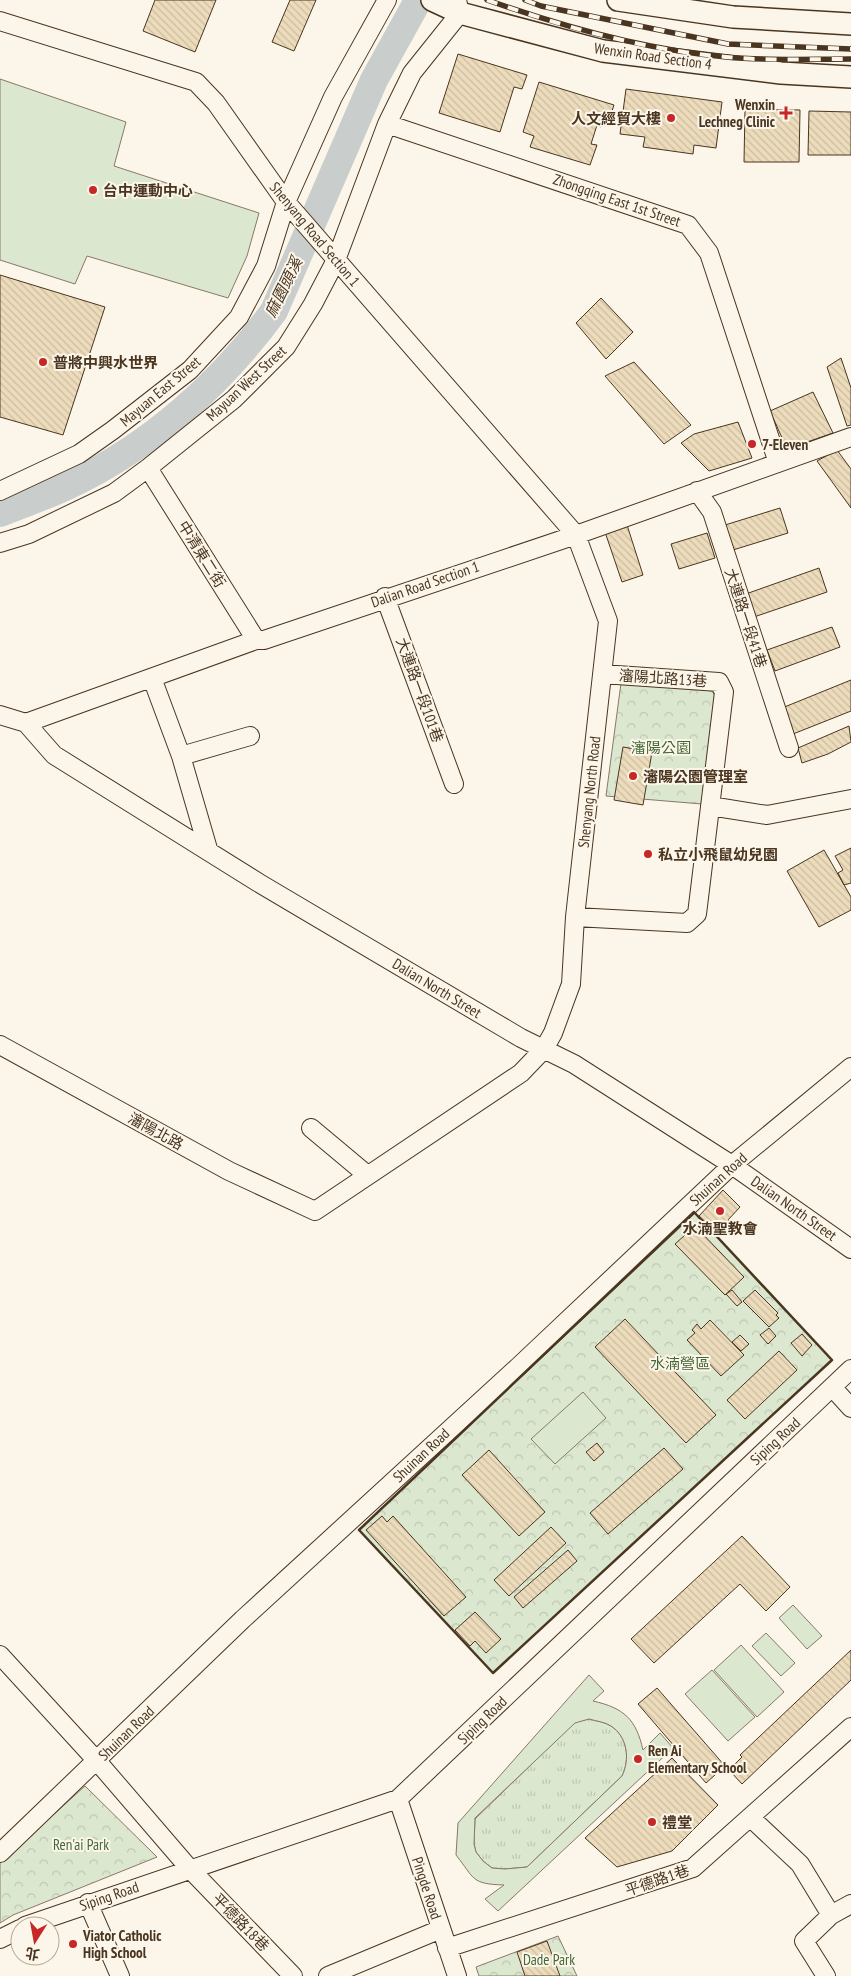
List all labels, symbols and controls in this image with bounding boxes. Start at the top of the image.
street label: Wenxin Road Section 4 [593,38,713,74]
place label: Wenxin Lechneg Clinic [699,95,776,131]
marker: Wenxin Lechneg Clinic [779,106,793,120]
place label: 人文經貿大樓 [571,109,661,128]
marker: 人文經貿大樓 [665,112,677,124]
street label: Zhongqing East 1st Street [551,169,683,231]
street label: Shenyang Road Section 1 [266,178,364,290]
place label: 台中運動中心 [103,181,193,200]
marker: 台中運動中心 [87,184,99,196]
water label: 麻園頭溪 [260,252,307,320]
street label: Mayuan West Street [202,341,290,425]
street label: Mayuan East Street [116,352,204,430]
place label: 普將中興水世界 [53,353,158,372]
marker: 普將中興水世界 [37,356,49,368]
place label: 7-Eleven [762,435,809,454]
marker: 7-Eleven [746,438,758,450]
street label: 中清東二街 [174,517,230,591]
street label: Dalian Road Section 1 [368,557,482,611]
street label: 大連路一段41巷 [721,566,771,670]
street label: 大連路一段101巷 [392,635,448,745]
street label: 瀋陽北路13巷 [618,665,708,691]
street label: Shenyang North Road [574,735,604,849]
park label: 瀋陽公園 [631,738,691,757]
place label: 瀋陽公園管理室 [643,767,748,786]
marker: 瀋陽公園管理室 [627,770,639,782]
place label: 私立小飛鼠幼兒園 [658,845,778,864]
marker: 私立小飛鼠幼兒園 [642,848,654,860]
street label: Dalian North Street [389,954,485,1022]
street label: 瀋陽北路 [125,1108,187,1154]
street label: Shuinan Road [685,1148,751,1210]
street label: Dalian North Street [747,1171,841,1245]
marker: 水湳聖教會 [714,1205,726,1217]
place label: 水湳聖教會 [682,1219,758,1238]
park label: 水湳營區 [650,1354,710,1373]
street label: Siping Road [746,1413,804,1469]
street label: Shuinan Road [389,1424,453,1486]
street label: Siping Road [453,1692,511,1748]
street label: Shuinan Road [94,1702,158,1764]
place label: Ren Ai Elementary School [648,1741,747,1777]
marker: Ren Ai Elementary School [632,1753,644,1765]
place label: 禮堂 [662,1813,692,1832]
marker: 禮堂 [646,1816,658,1828]
park label: Ren'ai Park [53,1835,109,1854]
street label: Pingde Road [408,1854,446,1922]
street label: 平德路1巷 [622,1860,692,1900]
street label: Siping Road [77,1877,141,1915]
street label: 平德路18巷 [209,1889,273,1955]
north arrow [10,1916,60,1966]
place label: Viator Catholic High School [82,1926,162,1962]
marker: Viator Catholic High School [67,1938,79,1950]
text: 北 [24,1944,41,1964]
park label: Dade Park [523,1950,575,1969]

